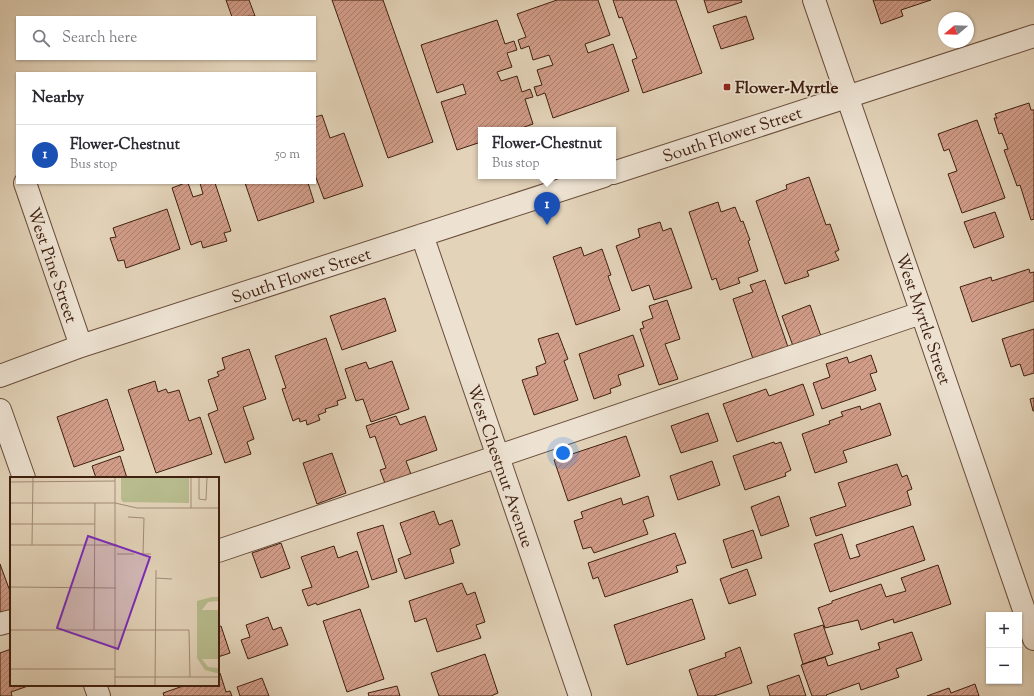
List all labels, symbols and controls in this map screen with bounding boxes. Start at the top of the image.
north arrow [938,12,974,48]
search box [16,16,316,60]
icon: search [30,27,52,49]
text: Search here [62,28,137,49]
place label: Flower-Myrtle [735,77,838,101]
marker: Flower-Myrtle [722,82,732,92]
text: Nearby [32,86,84,110]
street label: South Flower Street [660,102,806,170]
popup [478,127,616,179]
text: Flower-Chestnut [492,134,602,155]
text: Flower-Chestnut [70,135,180,156]
text: 1 [43,146,47,164]
text: 50 m [275,146,300,164]
text: Bus stop [492,155,539,173]
text: Bus stop [70,156,117,174]
pin: 1 [534,192,560,225]
street label: West Pine Street [20,205,82,327]
street label: South Flower Street [229,243,375,311]
street label: West Myrtle Street [888,251,956,389]
street label: West Chestnut Avenue [460,382,538,552]
your location [553,443,573,463]
inset map [10,477,219,686]
map controls [986,612,1022,684]
button: + [986,612,1022,648]
button: − [986,648,1022,684]

